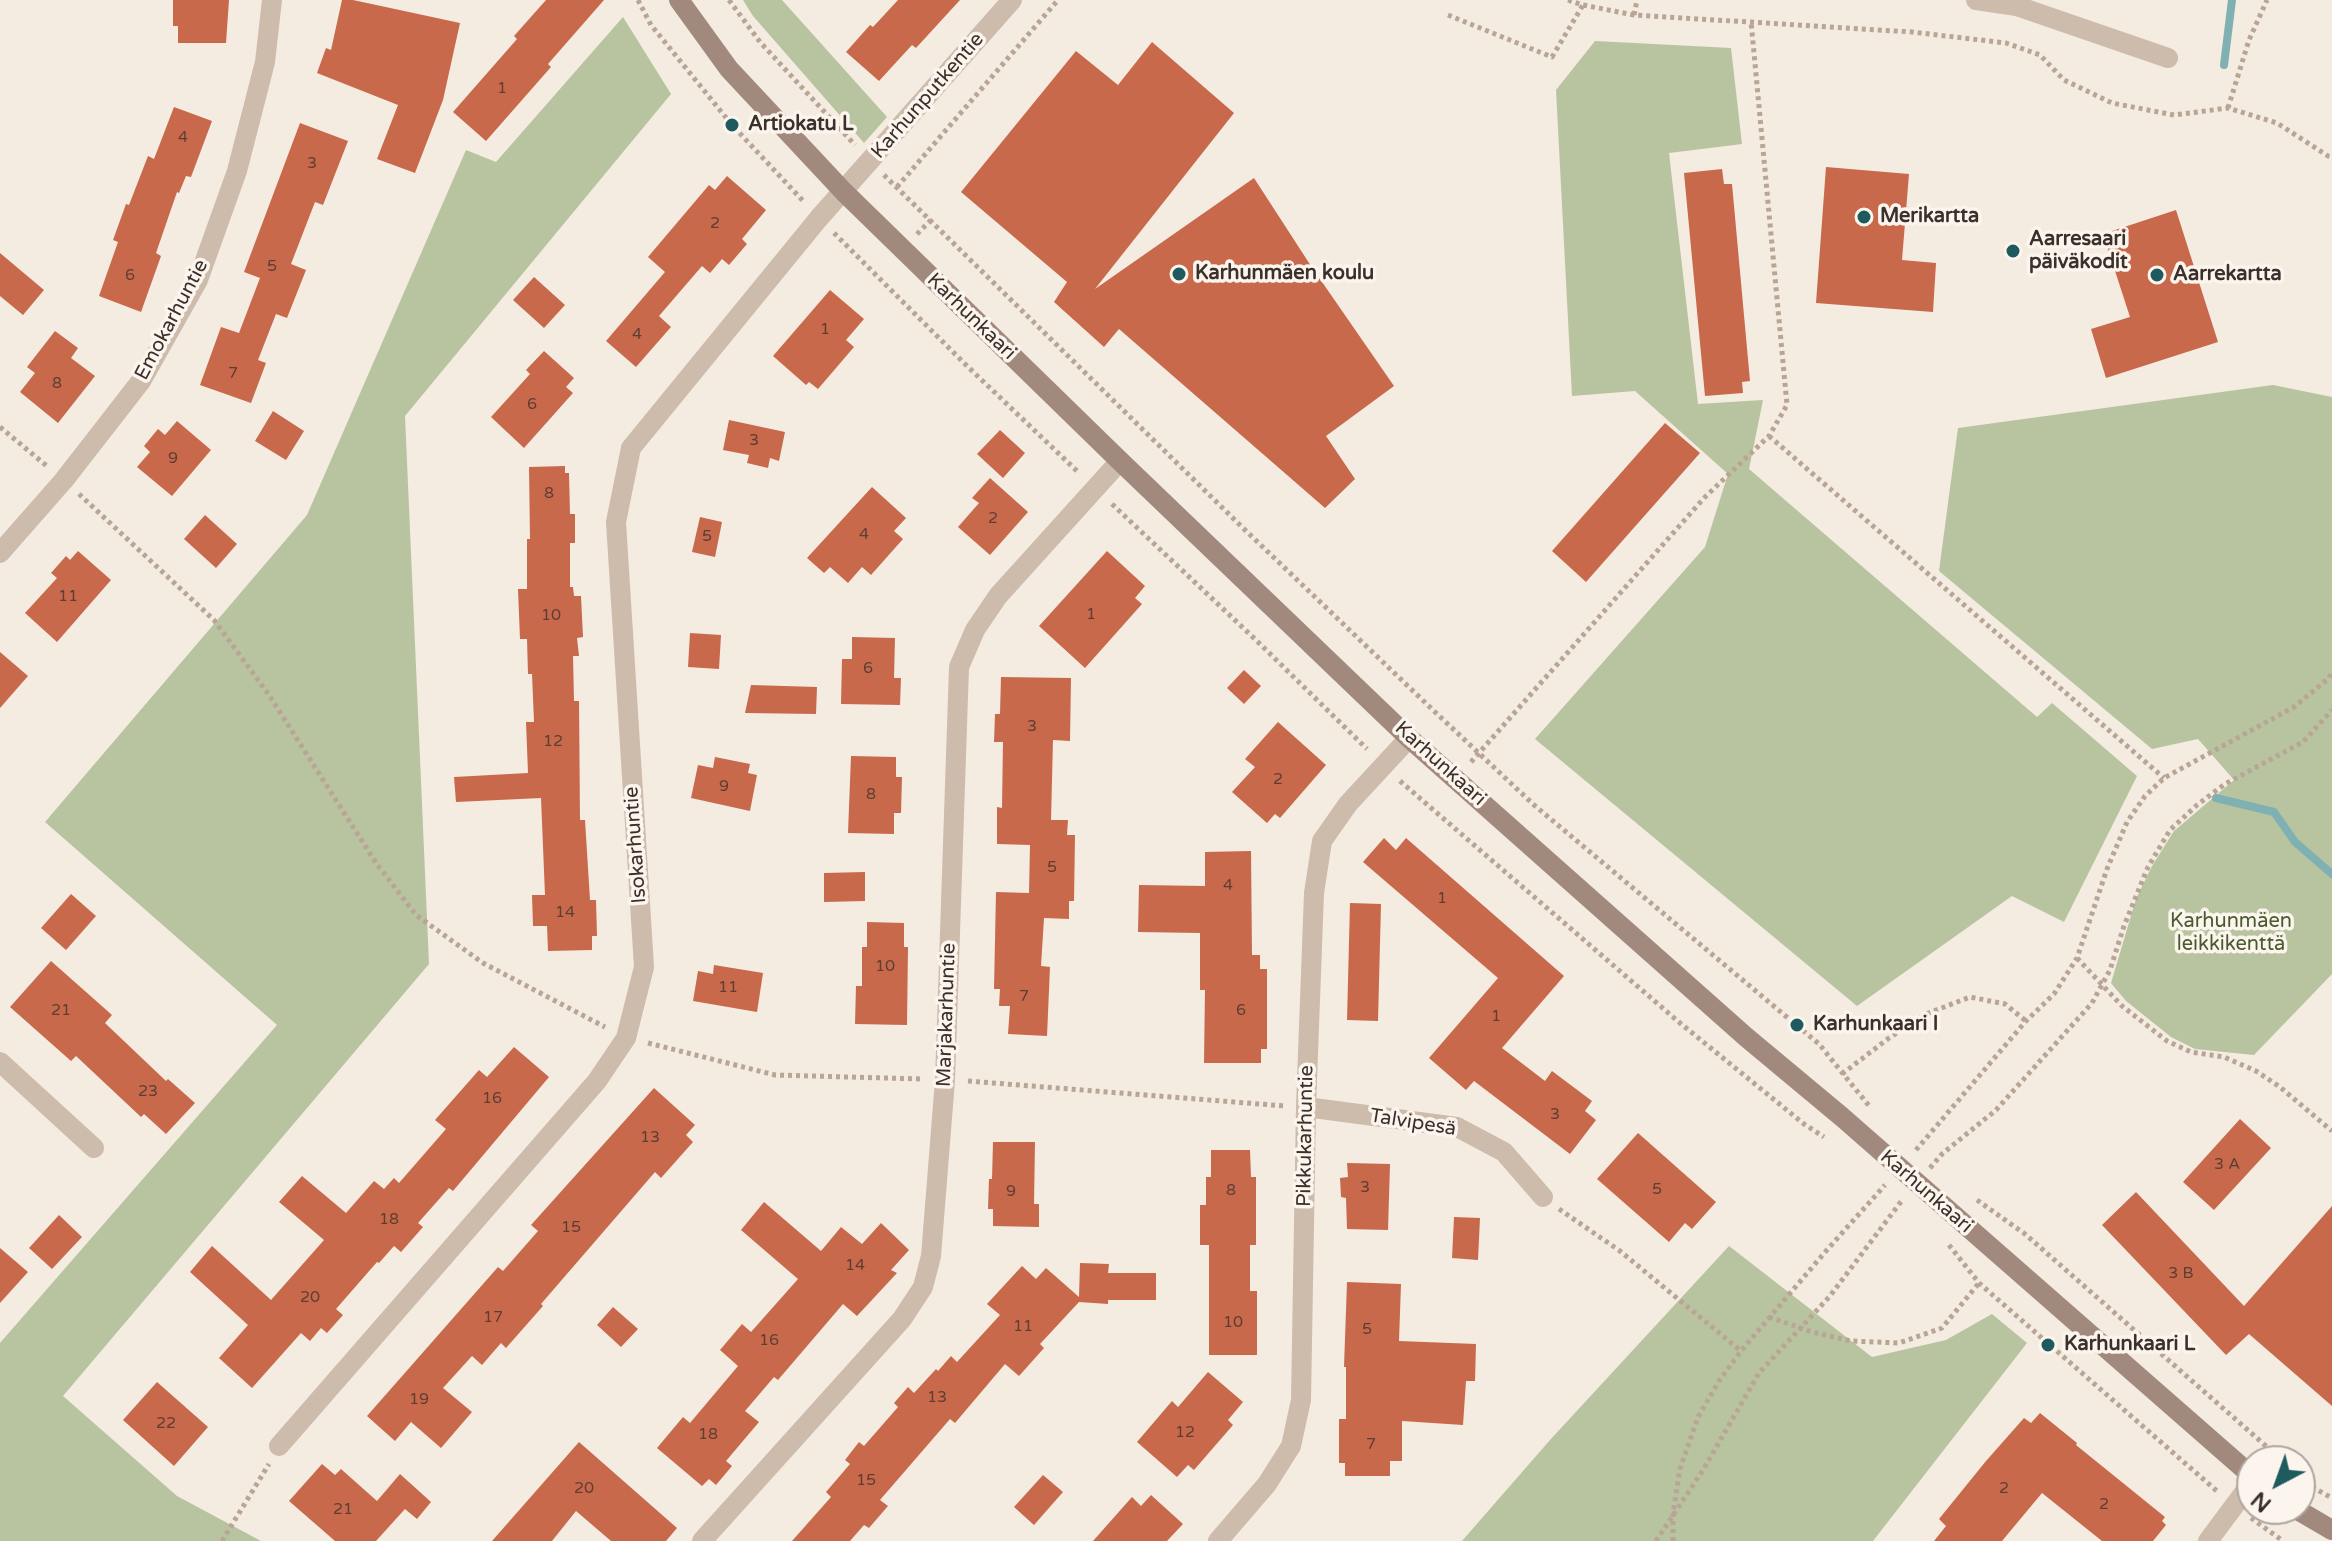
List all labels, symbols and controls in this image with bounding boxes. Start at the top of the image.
street label: Karhunputkentie [867,28,989,164]
house number: 1 [497,79,507,99]
place label: Artiokatu L [748,113,853,137]
marker: Artiokatu L [723,116,741,134]
house number: 4 [178,128,188,148]
house number: 3 [307,154,317,174]
place label: Merikartta [1880,205,1979,229]
marker: Merikartta [1855,208,1873,226]
house number: 2 [710,214,720,234]
place label: Aarresaari päiväkodit [2029,228,2128,275]
marker: Aarresaari päiväkodit [2004,242,2022,260]
street label: Emokarhuntie [130,256,214,384]
house number: 5 [267,257,277,277]
place label: Karhunmäen koulu [1195,262,1374,286]
place label: Aarrekartta [2173,263,2282,287]
marker: Karhunmäen koulu [1170,265,1188,283]
house number: 6 [125,266,135,286]
marker: Aarrekartta [2148,266,2166,284]
street label: Karhunkaari [921,269,1021,365]
house number: 1 [820,320,830,340]
house number: 4 [632,325,642,345]
house number: 7 [228,364,238,384]
house number: 8 [52,374,62,394]
house number: 6 [527,395,537,415]
house number: 3 [749,431,759,451]
house number: 9 [168,449,178,469]
house number: 8 [544,484,554,504]
house number: 2 [988,509,998,529]
house number: 4 [859,525,869,545]
house number: 5 [702,527,712,547]
house number: 11 [58,587,78,607]
house number: 1 [1086,605,1096,625]
house number: 10 [541,606,561,626]
house number: 6 [863,659,873,679]
house number: 3 [1027,717,1037,737]
street label: Karhunkaari [1389,717,1491,811]
house number: 12 [543,732,563,752]
house number: 2 [1273,770,1283,790]
house number: 9 [719,777,729,797]
house number: 8 [866,785,876,805]
street label: Isokarhuntie [620,786,652,904]
house number: 5 [1047,858,1057,878]
house number: 4 [1223,876,1233,896]
house number: 1 [1437,889,1447,909]
house number: 14 [555,903,575,923]
park label: Karhunmäen leikkikenttä [2170,910,2292,957]
street label: Marjakarhuntie [932,942,962,1088]
house number: 10 [875,957,895,977]
house number: 11 [718,978,738,998]
house number: 7 [1019,987,1029,1007]
house number: 21 [51,1001,71,1021]
house number: 6 [1236,1001,1246,1021]
house number: 1 [1491,1007,1501,1027]
place label: Karhunkaari I [1813,1013,1938,1037]
marker: Karhunkaari I [1788,1016,1806,1034]
street label: Pikkukarhuntie [1293,1065,1319,1207]
house number: 23 [138,1082,158,1102]
house number: 16 [482,1089,502,1109]
street label: Talvipesä [1368,1104,1458,1142]
house number: 3 [1550,1105,1560,1125]
house number: 13 [640,1128,660,1148]
street label: Karhunkaari [1875,1145,1977,1239]
house number: 3 A [2214,1155,2240,1175]
house number: 3 [1360,1178,1370,1198]
house number: 5 [1652,1180,1662,1200]
house number: 8 [1226,1181,1236,1201]
house number: 9 [1006,1182,1016,1202]
house number: 18 [379,1210,399,1230]
house number: 15 [561,1218,581,1238]
house number: 14 [845,1256,865,1276]
house number: 3 B [2168,1264,2194,1284]
house number: 20 [300,1288,320,1308]
house number: 17 [483,1308,503,1328]
house number: 10 [1223,1313,1243,1333]
house number: 11 [1013,1317,1033,1337]
house number: 5 [1362,1320,1372,1340]
house number: 16 [759,1331,779,1351]
place label: Karhunkaari L [2064,1333,2195,1357]
marker: Karhunkaari L [2039,1336,2057,1354]
house number: 13 [927,1388,947,1408]
house number: 19 [409,1390,429,1410]
house number: 22 [156,1414,176,1434]
house number: 12 [1175,1423,1195,1443]
house number: 18 [698,1425,718,1445]
house number: 7 [1366,1435,1376,1455]
north arrow [2236,1445,2316,1525]
house number: 15 [856,1471,876,1491]
house number: 20 [574,1479,594,1499]
house number: 2 [1999,1479,2009,1499]
text: N [2246,1486,2277,1517]
house number: 2 [2099,1495,2109,1515]
house number: 21 [333,1500,353,1520]

